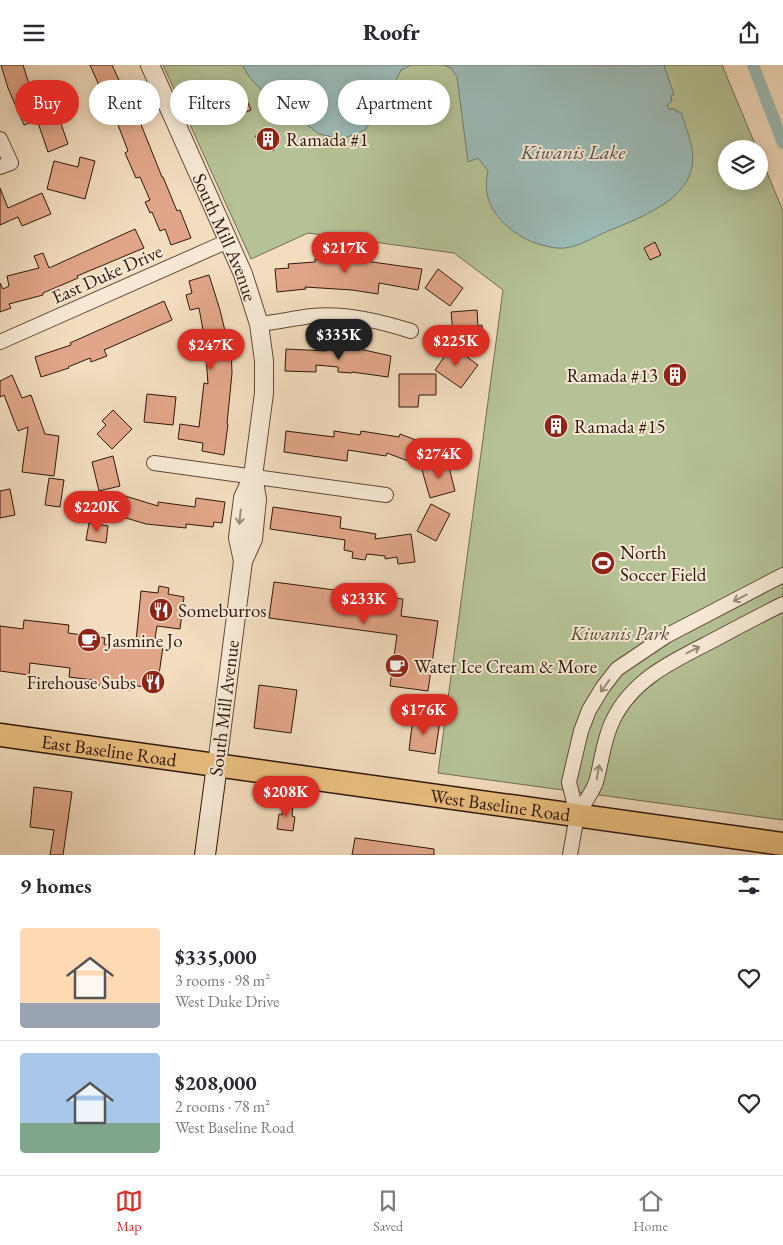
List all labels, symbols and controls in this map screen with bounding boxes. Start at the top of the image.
text: Roofr [363,18,420,47]
icon: menu [20,19,48,47]
icon: share [735,19,763,47]
chip: Buy [15,80,79,125]
chip: Rent [89,80,160,125]
chip: Filters [170,80,248,125]
chip: New [258,80,328,125]
chip: Apartment [338,80,450,125]
building icon: Ramada #1 [255,126,281,152]
place label: Ramada #1 [286,127,369,152]
water label: Kiwanis Lake [520,139,626,165]
map controls [718,140,768,190]
button: layers [718,140,768,190]
street label: South Mill Avenue [187,169,263,304]
pin: $217K [310,231,380,274]
text: $217K [323,237,367,258]
street label: East Duke Drive [48,238,166,310]
pin: $335K [304,319,374,361]
text: $335K [317,324,361,345]
pin: $225K [421,325,491,367]
pin: $247K [176,329,246,371]
text: $225K [434,330,478,351]
text: $247K [189,334,233,355]
building icon: Ramada #13 [662,362,688,388]
place label: Ramada #13 [566,363,658,388]
building icon: Ramada #15 [543,413,569,439]
place label: Ramada #15 [574,414,666,439]
pin: $274K [404,437,474,480]
text: $274K [417,443,461,464]
pin: $220K [62,491,132,533]
text: $220K [75,496,119,517]
one-way arrow [236,509,245,525]
place label: North Soccer Field [620,540,707,587]
sports icon: North Soccer Field [590,550,616,576]
pin: $233K [329,583,399,625]
text: $233K [342,588,386,609]
one-way arrow [732,593,747,603]
restaurant icon: Someburros [148,597,174,623]
place label: Someburros [178,598,266,623]
park label: Kiwanis Park [570,621,670,646]
cafe icon: Jasmine Jo [76,627,102,653]
place label: Jasmine Jo [104,628,183,653]
street label: South Mill Avenue [203,638,245,778]
one-way arrow [685,645,700,654]
cafe icon: Water Ice Cream & More [384,653,410,679]
place label: Water Ice Cream & More [414,654,597,679]
restaurant icon: Firehouse Subs [140,669,166,695]
place label: Firehouse Subs [27,670,136,695]
one-way arrow [600,678,610,692]
pin: $176K [389,693,459,736]
text: $176K [402,699,446,720]
street label: East Baseline Road [40,728,179,772]
one-way arrow [593,764,603,780]
pin: $208K [251,775,321,818]
text: $208K [264,781,308,802]
street label: West Baseline Road [428,782,572,827]
icon: filters [735,871,763,899]
text: 9 homes [20,872,92,899]
text: $335,000 [175,943,257,970]
icon: home [60,948,120,1008]
icon: heart [735,964,763,992]
text: 3 rooms · 98 m² [175,970,270,991]
text: West Duke Drive [175,991,279,1012]
text: $208,000 [175,1069,257,1096]
icon: home [60,1073,120,1133]
icon: heart [735,1089,763,1117]
text: 2 rooms · 78 m² [175,1096,270,1117]
text: West Baseline Road [175,1117,294,1138]
tab: Map [115,1187,143,1235]
tab: Saved [373,1187,403,1235]
tab: Home [633,1187,668,1235]

